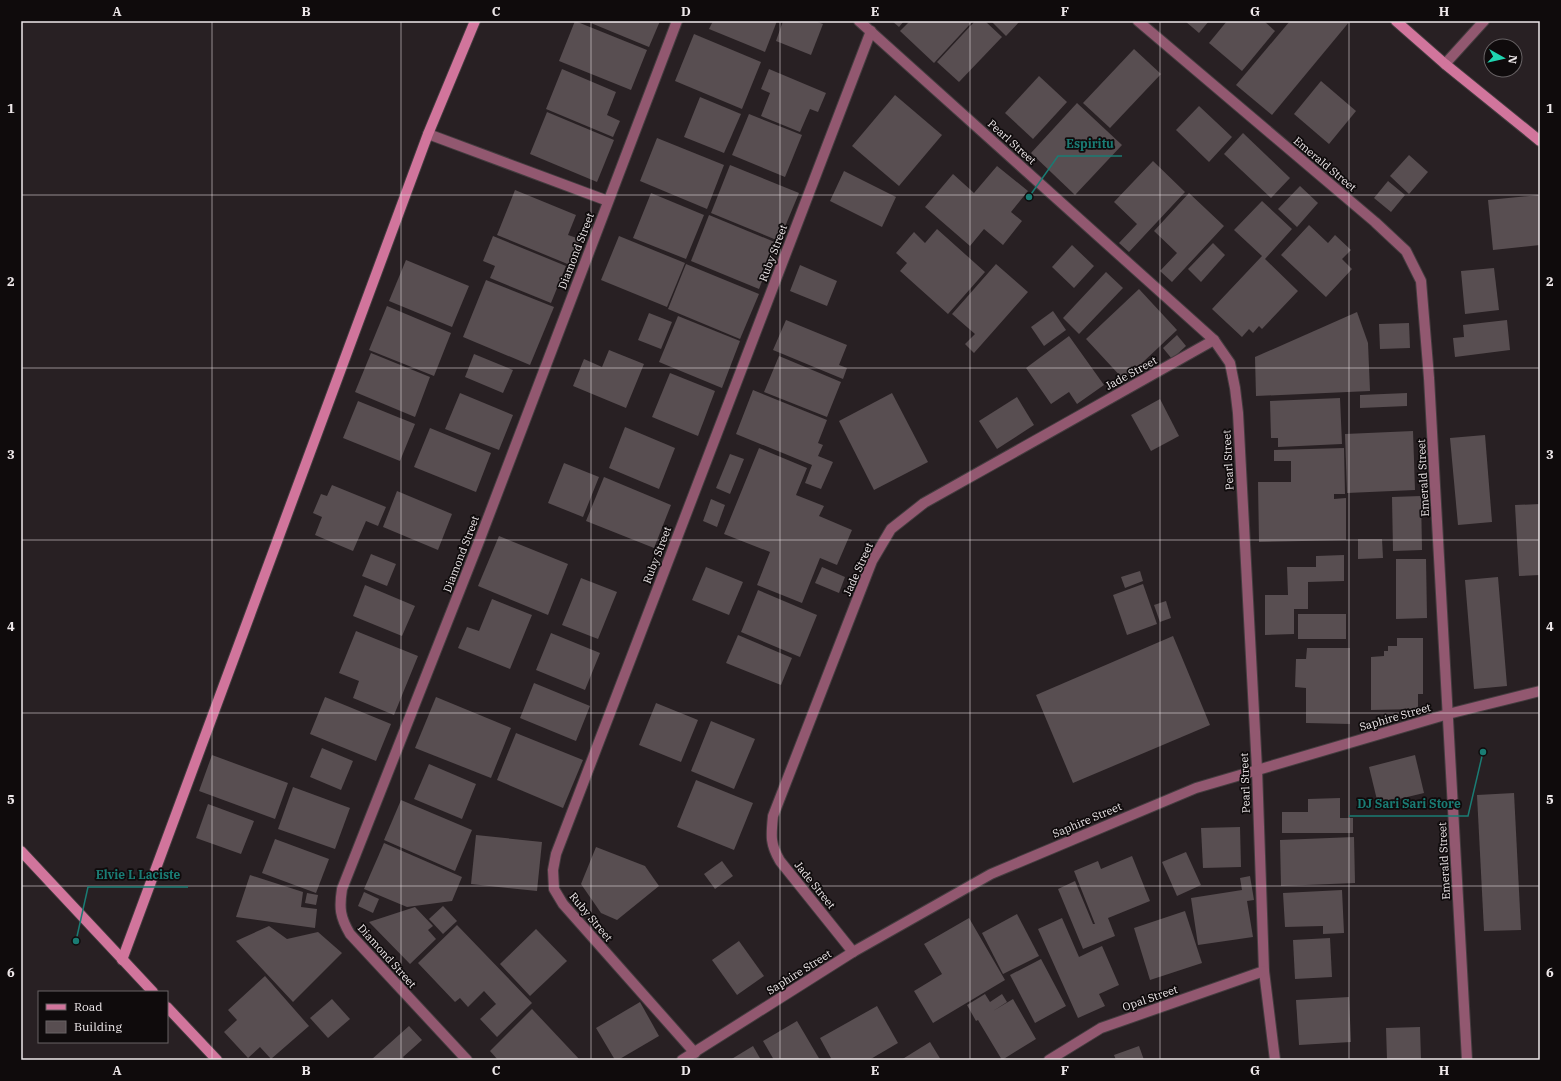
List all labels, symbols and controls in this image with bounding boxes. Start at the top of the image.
text: A [112,3,122,20]
text: B [301,3,311,20]
text: C [492,3,501,20]
text: D [681,3,691,20]
text: E [871,3,879,20]
text: F [1061,3,1069,20]
text: G [1250,3,1260,20]
text: H [1439,3,1450,20]
north arrow [1483,38,1523,78]
text: N [1505,54,1520,65]
text: 1 [7,100,15,117]
text: 1 [1546,100,1554,117]
street label: Pearl Street [985,117,1039,167]
callout: Espiritu [1058,132,1122,156]
street label: Emerald Street [1291,134,1359,194]
text: Espiritu [1066,136,1114,151]
street label: Diamond Street [555,211,597,291]
street label: Ruby Street [756,222,790,284]
text: 2 [7,273,15,290]
text: 2 [1546,273,1554,290]
street label: Jade Street [1103,353,1159,393]
street label: Pearl Street [1219,429,1237,490]
street label: Emerald Street [1414,439,1432,517]
text: 3 [7,446,15,463]
text: 3 [1546,446,1554,463]
street label: Diamond Street [440,514,482,594]
street label: Ruby Street [640,524,674,586]
street label: Jade Street [840,540,876,598]
text: 4 [7,618,15,635]
text: 4 [1546,618,1554,635]
street label: Saphire Street [1358,700,1432,734]
street label: Pearl Street [1237,753,1253,813]
text: 5 [7,791,15,808]
text: 5 [1546,791,1554,808]
callout: DJ Sari Sari Store [1349,792,1468,816]
text: DJ Sari Sari Store [1357,796,1461,811]
street label: Saphire Street [1050,799,1124,841]
street label: Emerald Street [1435,822,1453,900]
street label: Jade Street [792,858,838,912]
callout: Elvie L Laciste [88,863,188,887]
text: Elvie L Laciste [96,867,180,882]
street label: Ruby Street [566,890,616,945]
street label: Diamond Street [355,921,419,991]
street label: Saphire Street [764,946,834,997]
text: 6 [7,964,15,981]
text: 6 [1546,964,1554,981]
street label: Opal Street [1121,982,1180,1014]
legend [38,991,168,1043]
text: Road [74,999,103,1014]
text: Building [74,1019,122,1034]
text: A [112,1062,122,1079]
text: B [301,1062,311,1079]
text: C [492,1062,501,1079]
text: D [681,1062,691,1079]
text: E [871,1062,879,1079]
text: F [1061,1062,1069,1079]
text: G [1250,1062,1260,1079]
text: H [1439,1062,1450,1079]

